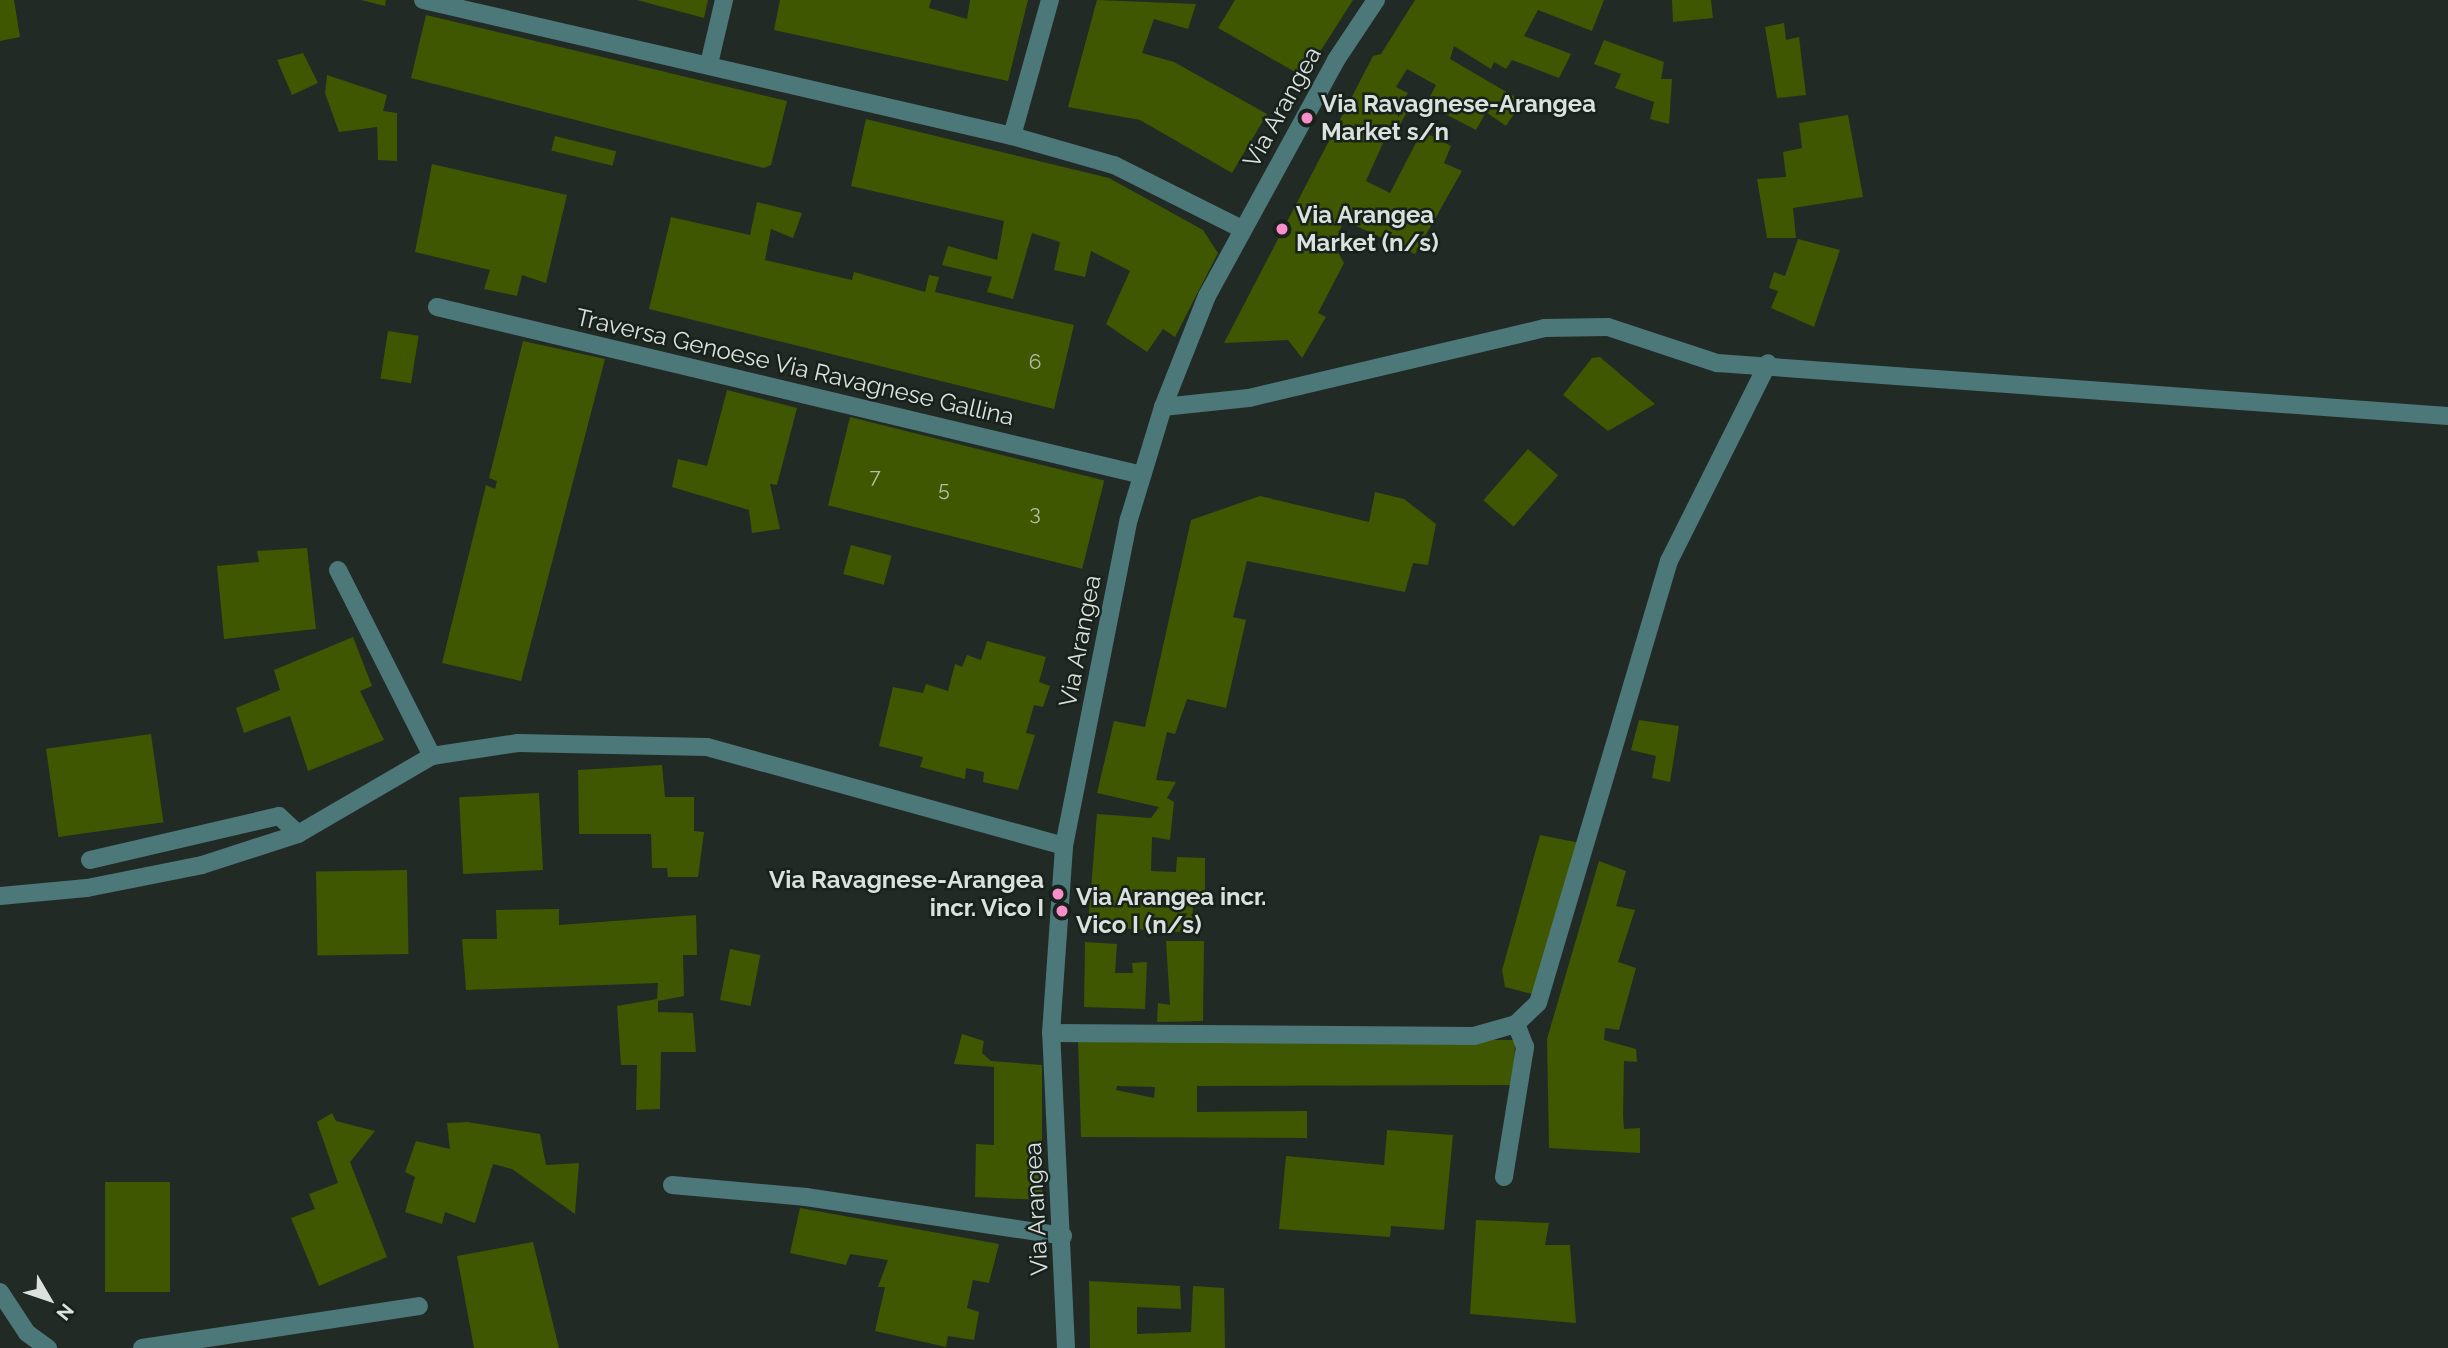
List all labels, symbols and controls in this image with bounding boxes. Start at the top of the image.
street label: Via Arangea [1237,41,1327,173]
place label: Via Ravagnese-Arangea Market s/n [1321,90,1596,146]
marker: Via Ravagnese-Arangea Market s/n [1299,110,1315,126]
place label: Via Arangea Market (n/s) [1296,201,1439,257]
marker: Via Arangea Market (n/s) [1274,221,1290,237]
street label: Traversa Genoese Via Ravagnese Gallina [573,302,1017,432]
house number: 6 [1029,349,1041,375]
house number: 7 [869,463,881,489]
house number: 5 [938,476,950,502]
house number: 3 [1029,500,1041,526]
street label: Via Arangea [1053,572,1107,710]
place label: Via Ravagnese-Arangea incr. Vico I [769,866,1044,922]
place label: Via Arangea incr. Vico I (n/s) [1076,883,1267,939]
marker: Via Ravagnese-Arangea incr. Vico I [1050,886,1066,902]
marker: Via Arangea incr. Vico I (n/s) [1054,903,1070,919]
street label: Via Arangea [1018,1141,1054,1277]
north arrow [14,1264,84,1334]
text: N [52,1300,78,1325]

